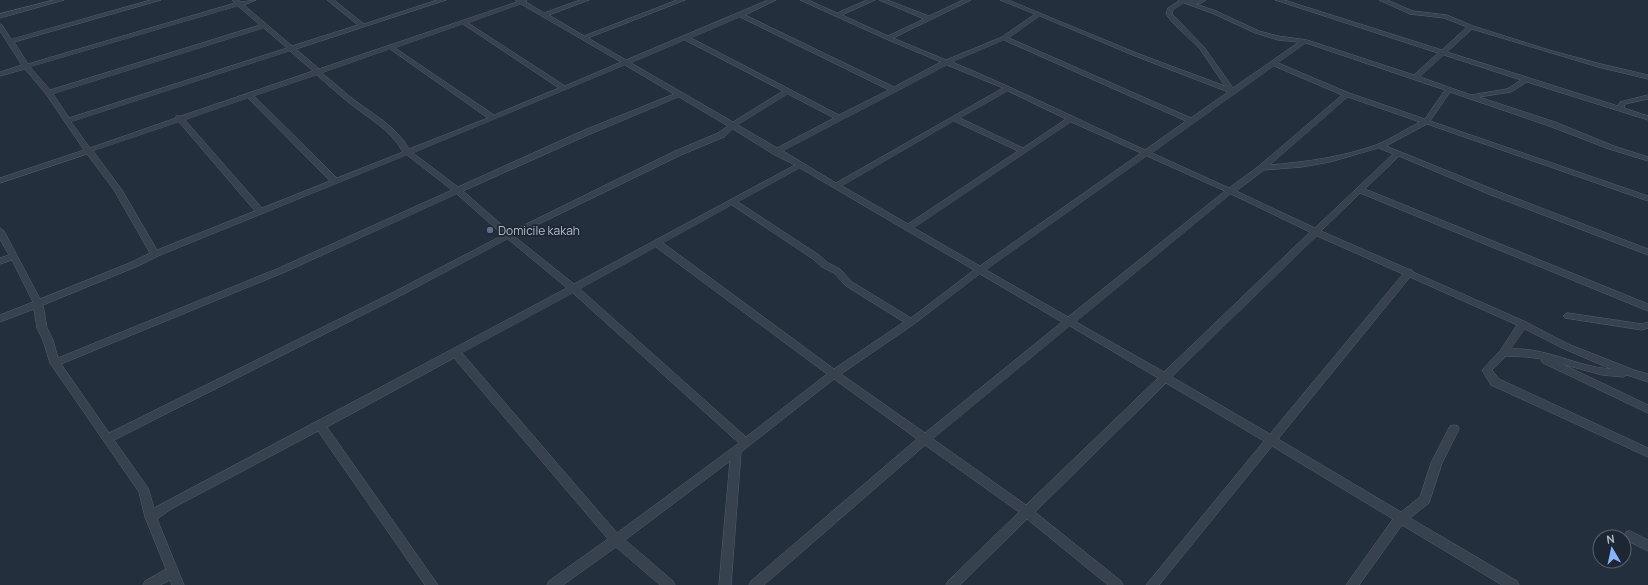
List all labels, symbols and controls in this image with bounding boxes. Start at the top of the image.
place label: Domicile kakah [498,222,580,239]
marker: Domicile kakah [485,225,495,235]
north arrow [1592,529,1632,569]
text: N [1605,531,1616,547]

